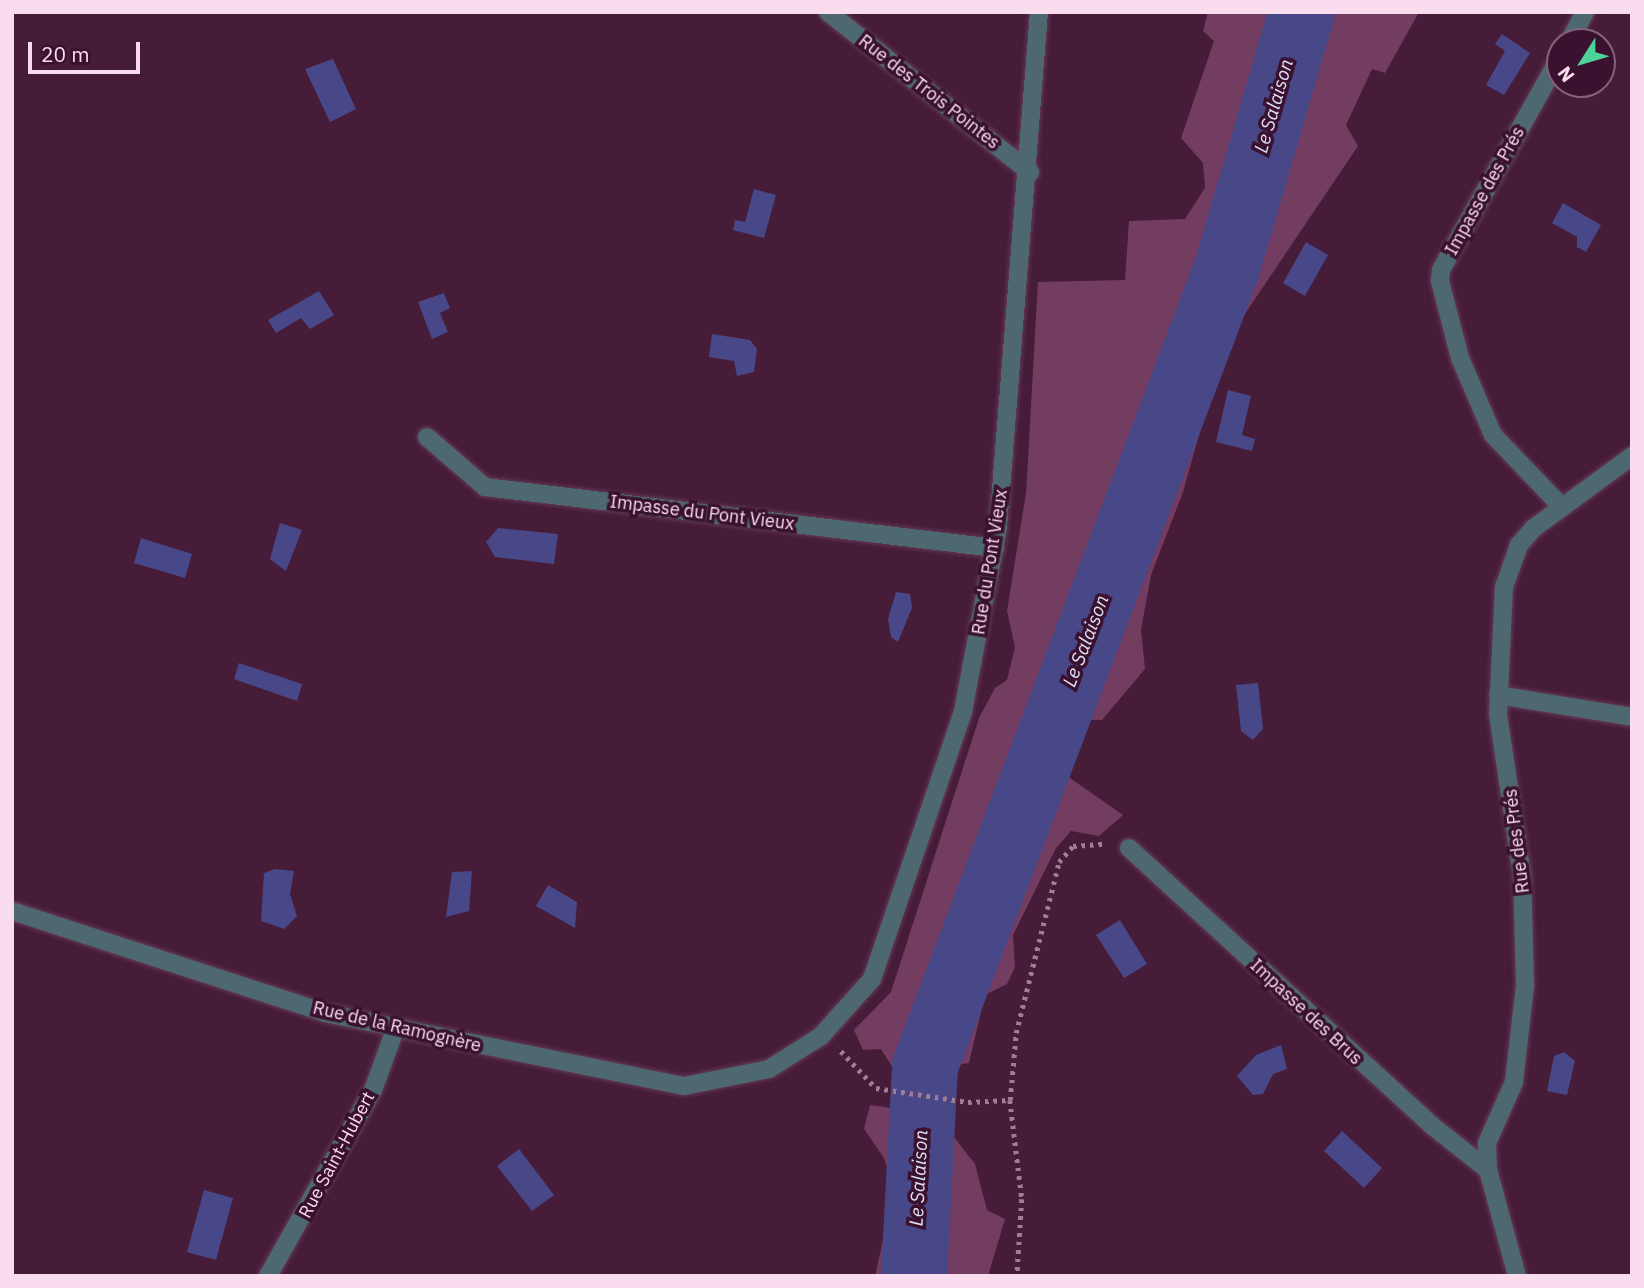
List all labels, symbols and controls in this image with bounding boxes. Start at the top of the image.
scale bar [32,28,144,72]
north arrow [1546,28,1616,98]
street label: Rue des Trois Pointes [854,30,1004,154]
text: 20 m [41,40,90,68]
water label: Le Salaison [1250,57,1298,155]
text: N [1552,62,1580,87]
street label: Impasse des Prés [1441,123,1529,259]
street label: Rue du Pont Vieux [968,488,1012,636]
street label: Impasse du Pont Vieux [609,491,795,535]
water label: Le Salaison [1058,592,1114,690]
street label: Rue des Prés [1500,788,1534,894]
street label: Impasse des Brus [1246,955,1366,1069]
street label: Rue de la Ramognère [311,997,483,1057]
street label: Rue Saint-Hubert [295,1088,379,1222]
water label: Le Salaison [905,1129,933,1227]

